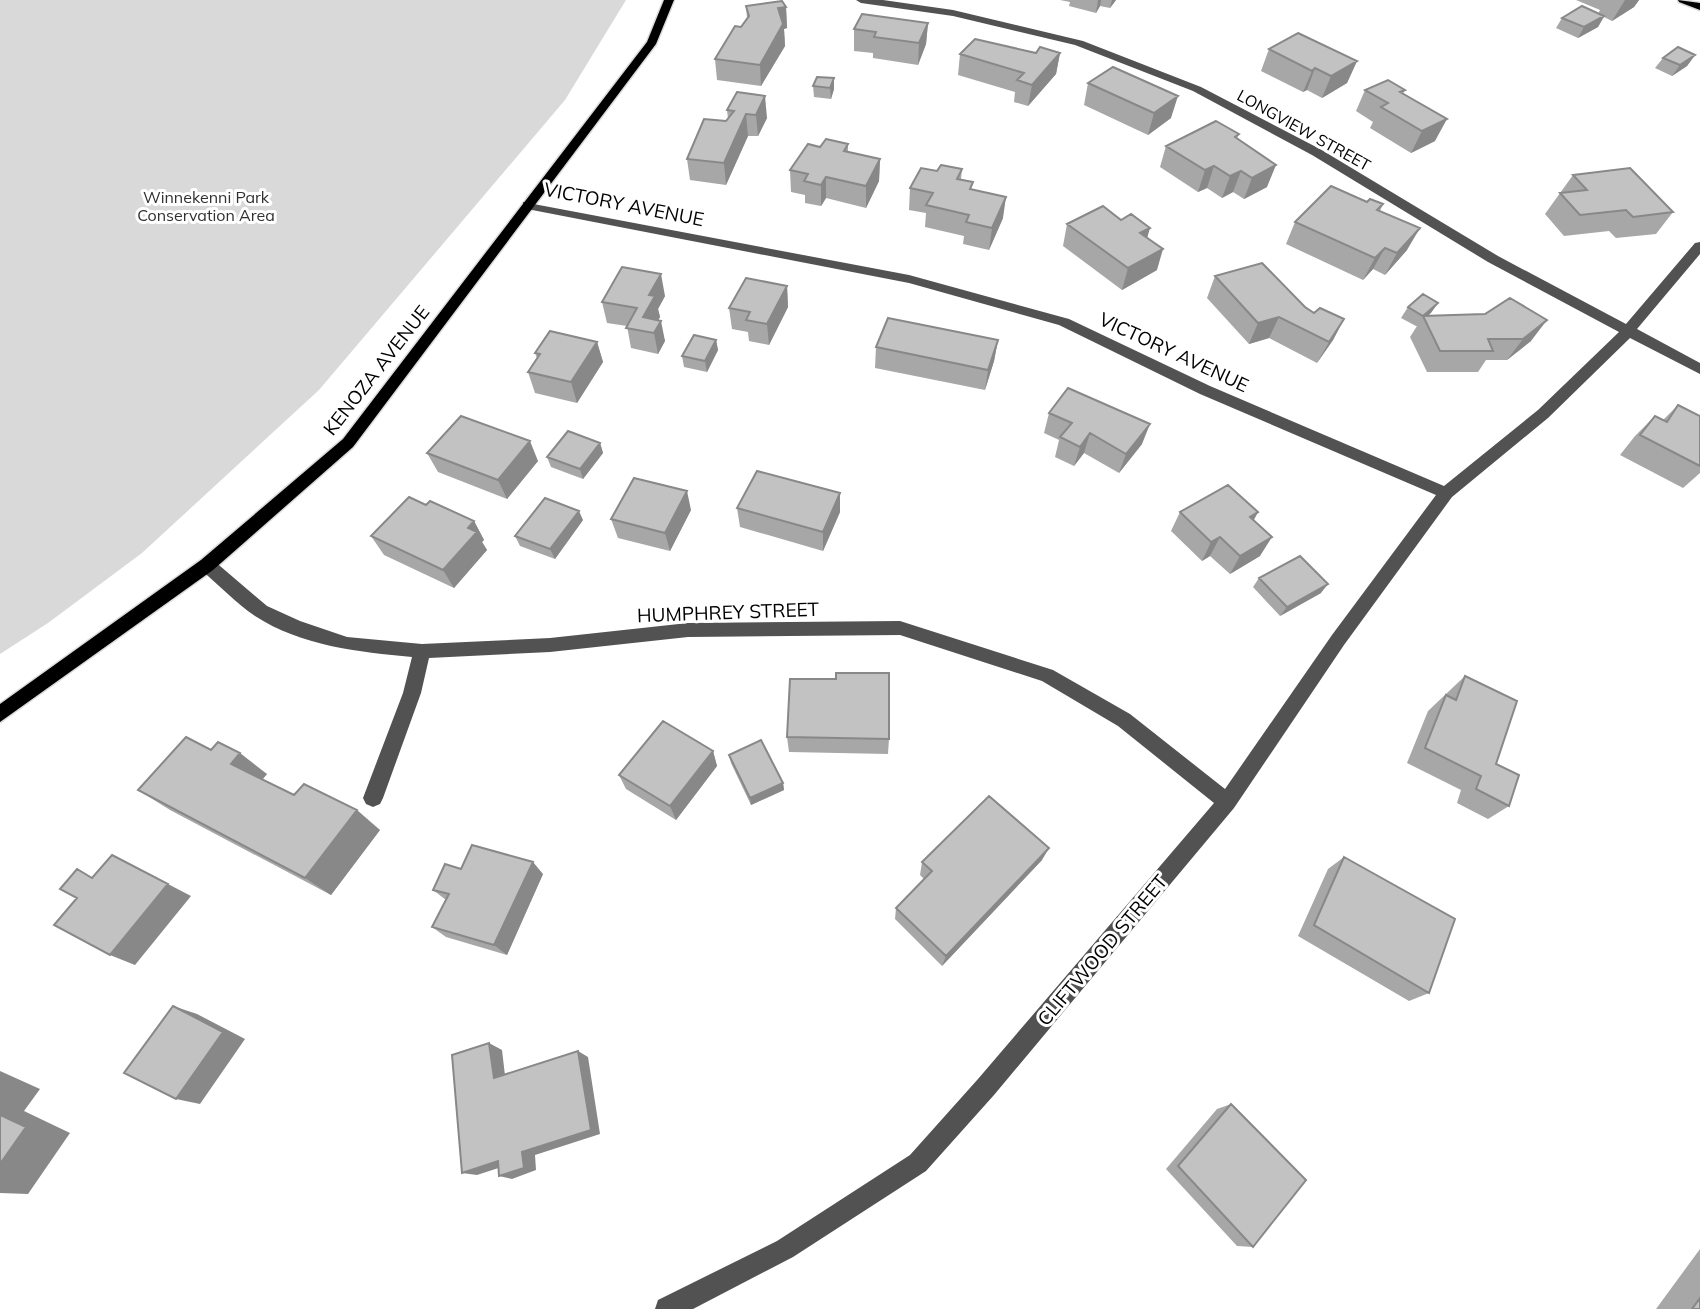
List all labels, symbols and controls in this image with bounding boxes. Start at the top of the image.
street label: LONGVIEW STREET [1234,85,1374,175]
street label: VICTORY AVENUE [542,177,706,231]
park label: Winnekenni Park Conservation Area [137,187,275,225]
street label: KENOZA AVENUE [318,300,434,440]
street label: VICTORY AVENUE [1095,307,1253,397]
street label: HUMPHREY STREET [637,597,820,627]
street label: CLIFTWOOD STREET [1032,869,1173,1030]

